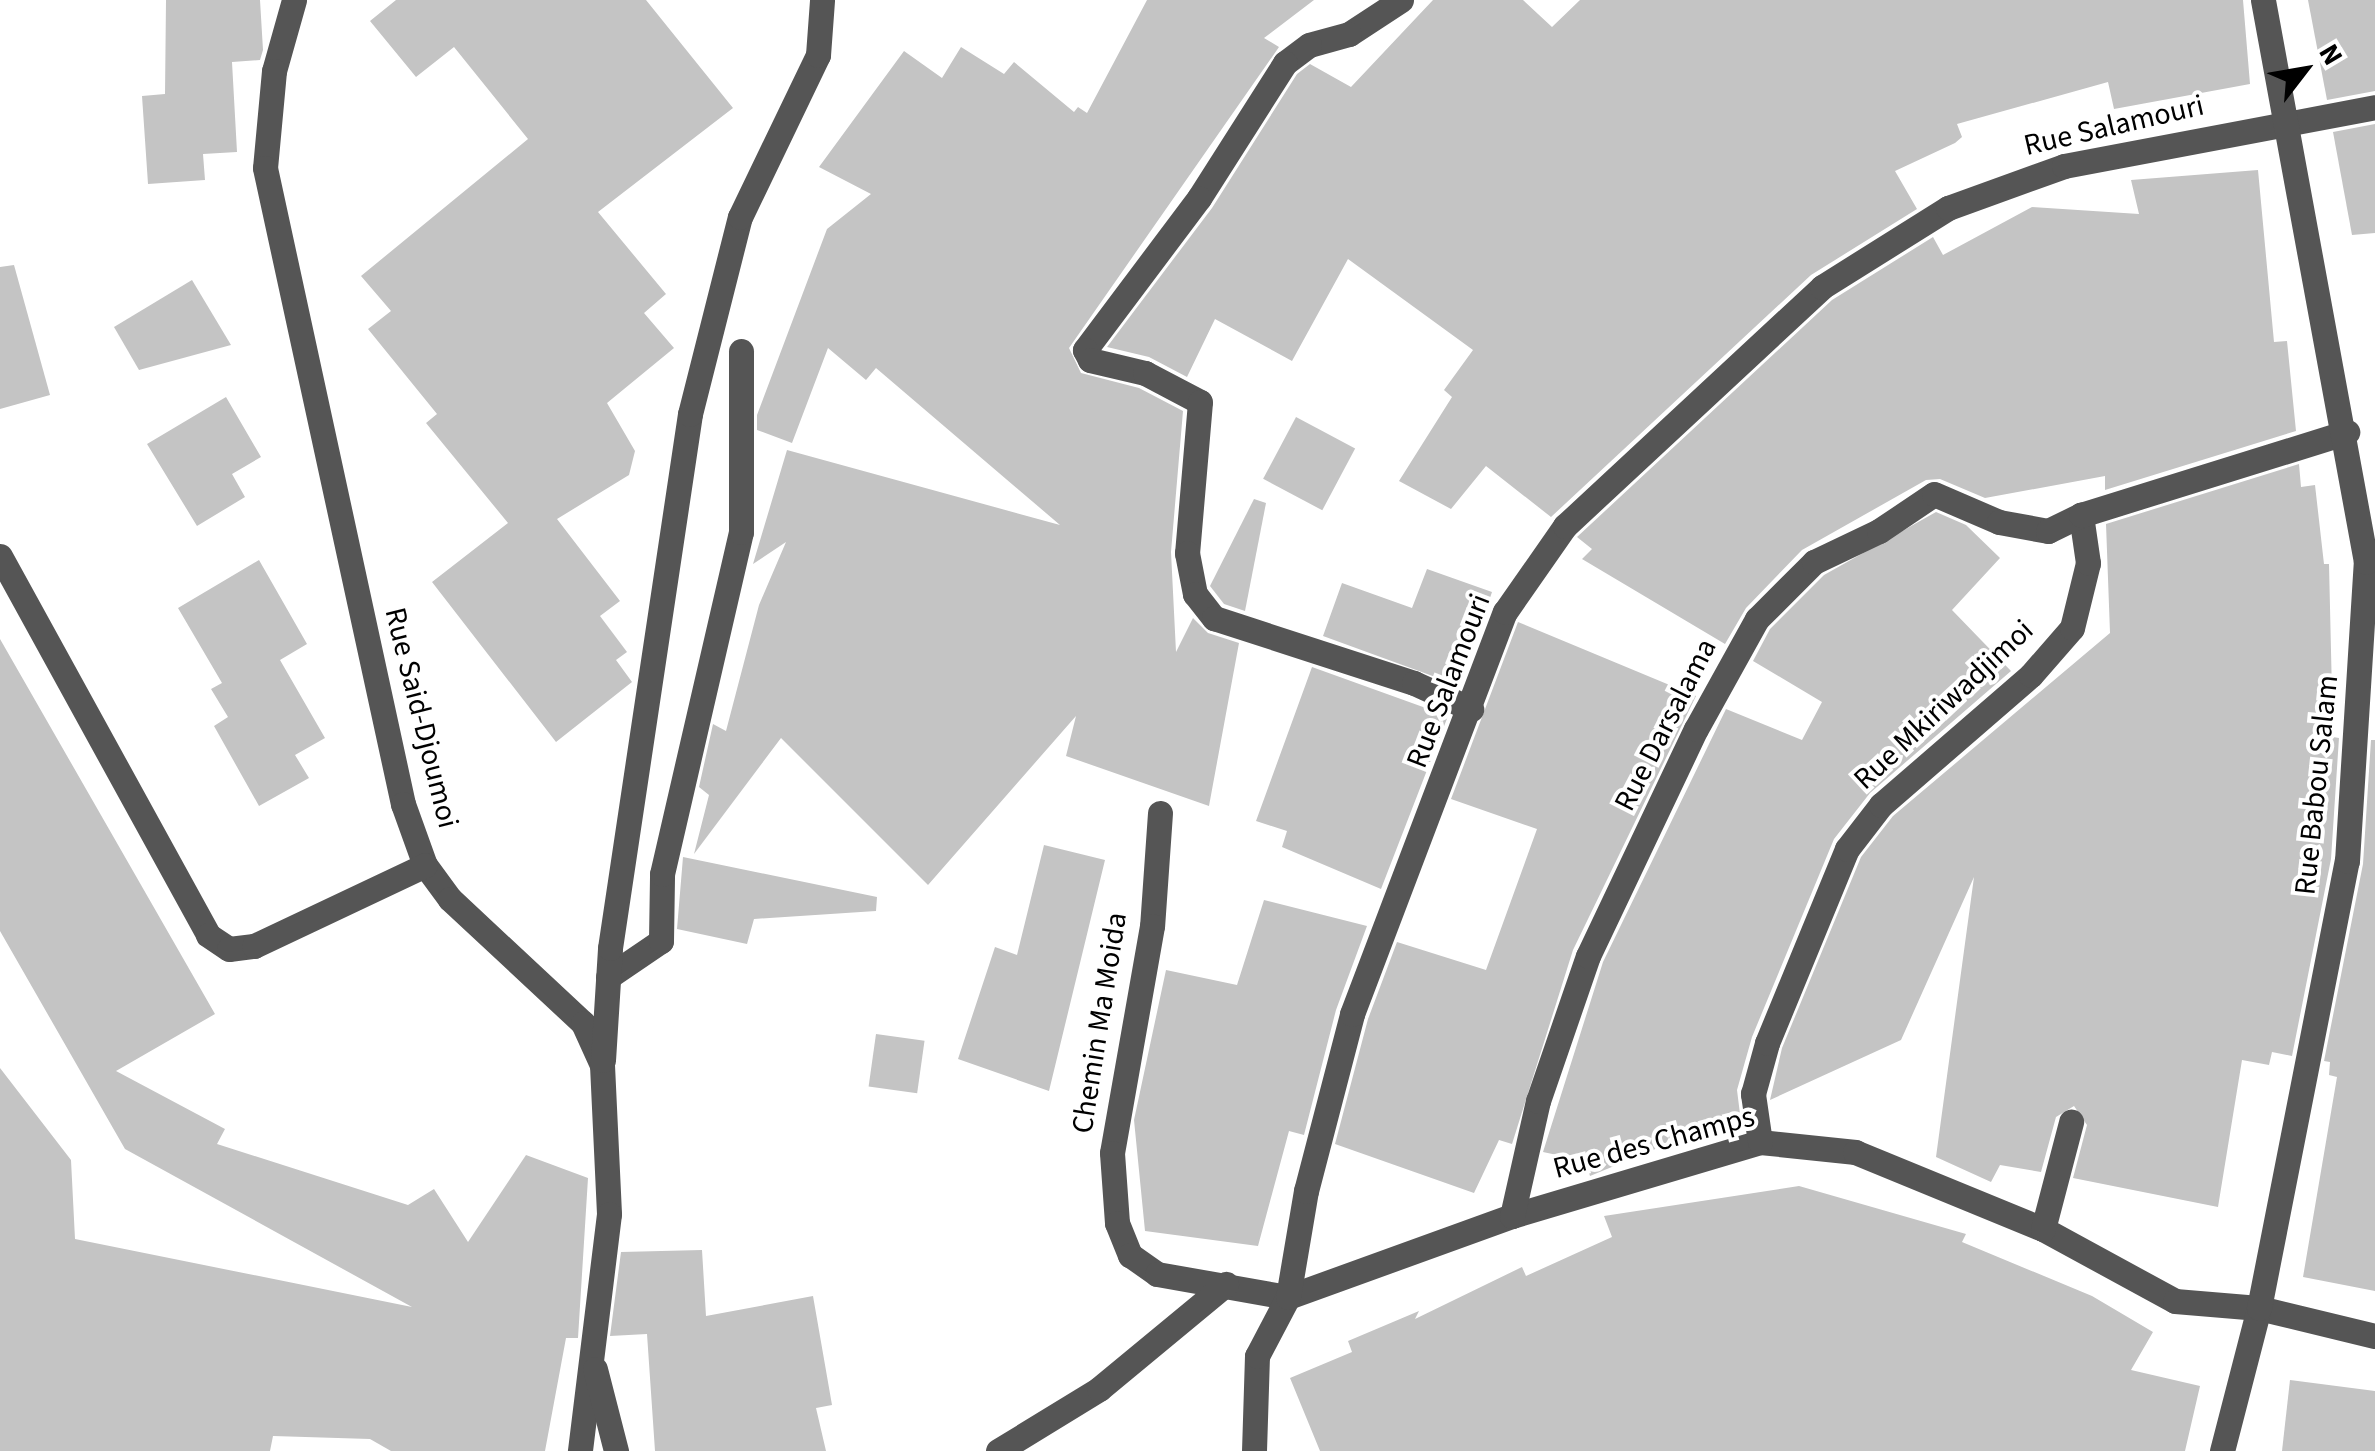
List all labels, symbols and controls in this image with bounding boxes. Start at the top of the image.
north arrow [2255,20,2355,120]
text: N [2309,36,2353,73]
street label: Rue Salamouri [2021,88,2207,164]
street label: Rue Salamouri [1399,589,1499,773]
street label: Rue Said-Djoumoi [376,604,466,832]
street label: Rue Mkiriwadjimoi [1847,613,2041,797]
street label: Rue Darsalama [1607,633,1725,817]
street label: Rue Babou Salam [2288,673,2346,897]
street label: Chemin Ma Moida [1065,910,1135,1136]
street label: Rue des Champs [1549,1099,1759,1187]

